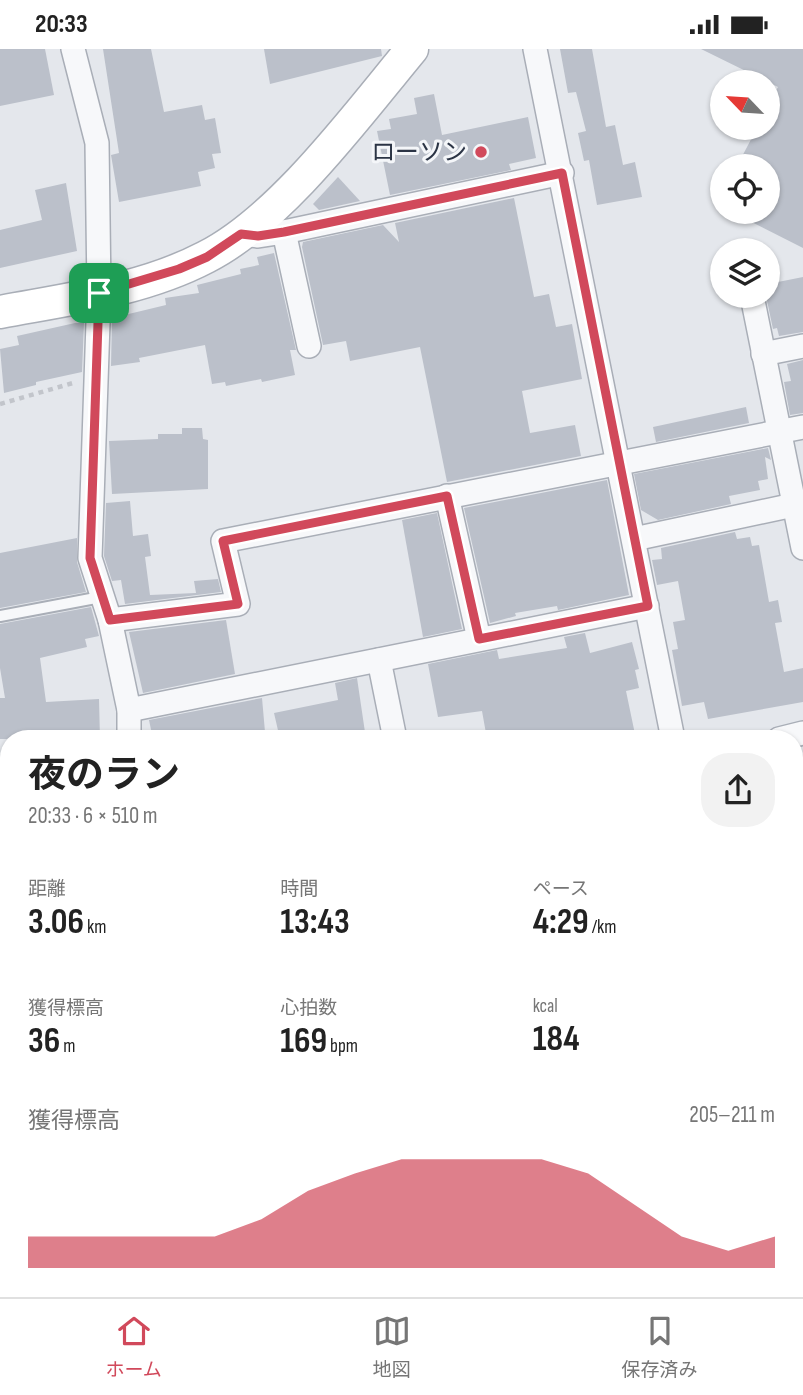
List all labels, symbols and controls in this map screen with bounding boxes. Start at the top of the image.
text: 20:33 [35,9,88,40]
north arrow [710,70,780,140]
map controls [710,70,780,308]
place label: ローソン [371,138,467,167]
marker: ローソン [473,144,489,160]
button: locate [710,154,780,224]
button: layers [710,238,780,308]
pin [69,263,129,323]
icon: arrive [80,274,118,312]
text: 夜のラン [28,753,180,798]
button: share [701,753,775,827]
text: 20:33 · 6 × 510 m [28,802,158,830]
text: 距離 [28,878,66,901]
text: 時間 [280,878,318,901]
text: ペース [533,878,589,901]
text: 3.06 [28,901,84,944]
text: 13:43 [280,901,350,944]
text: 4:29 [533,901,589,944]
text: km [84,916,106,939]
text: /km [589,916,616,939]
text: kcal [533,995,558,1018]
text: 獲得標高 [28,997,104,1020]
text: 心拍数 [280,997,337,1020]
text: 184 [533,1018,580,1061]
text: 36 [28,1020,60,1063]
text: 169 [280,1020,327,1063]
text: m [60,1035,75,1058]
text: bpm [327,1035,358,1058]
text: 205–211 m [689,1101,775,1129]
text: 獲得標高 [28,1107,120,1135]
tab: ホーム [105,1312,162,1382]
tab: 地図 [373,1312,411,1382]
tab: 保存済み [622,1312,698,1382]

